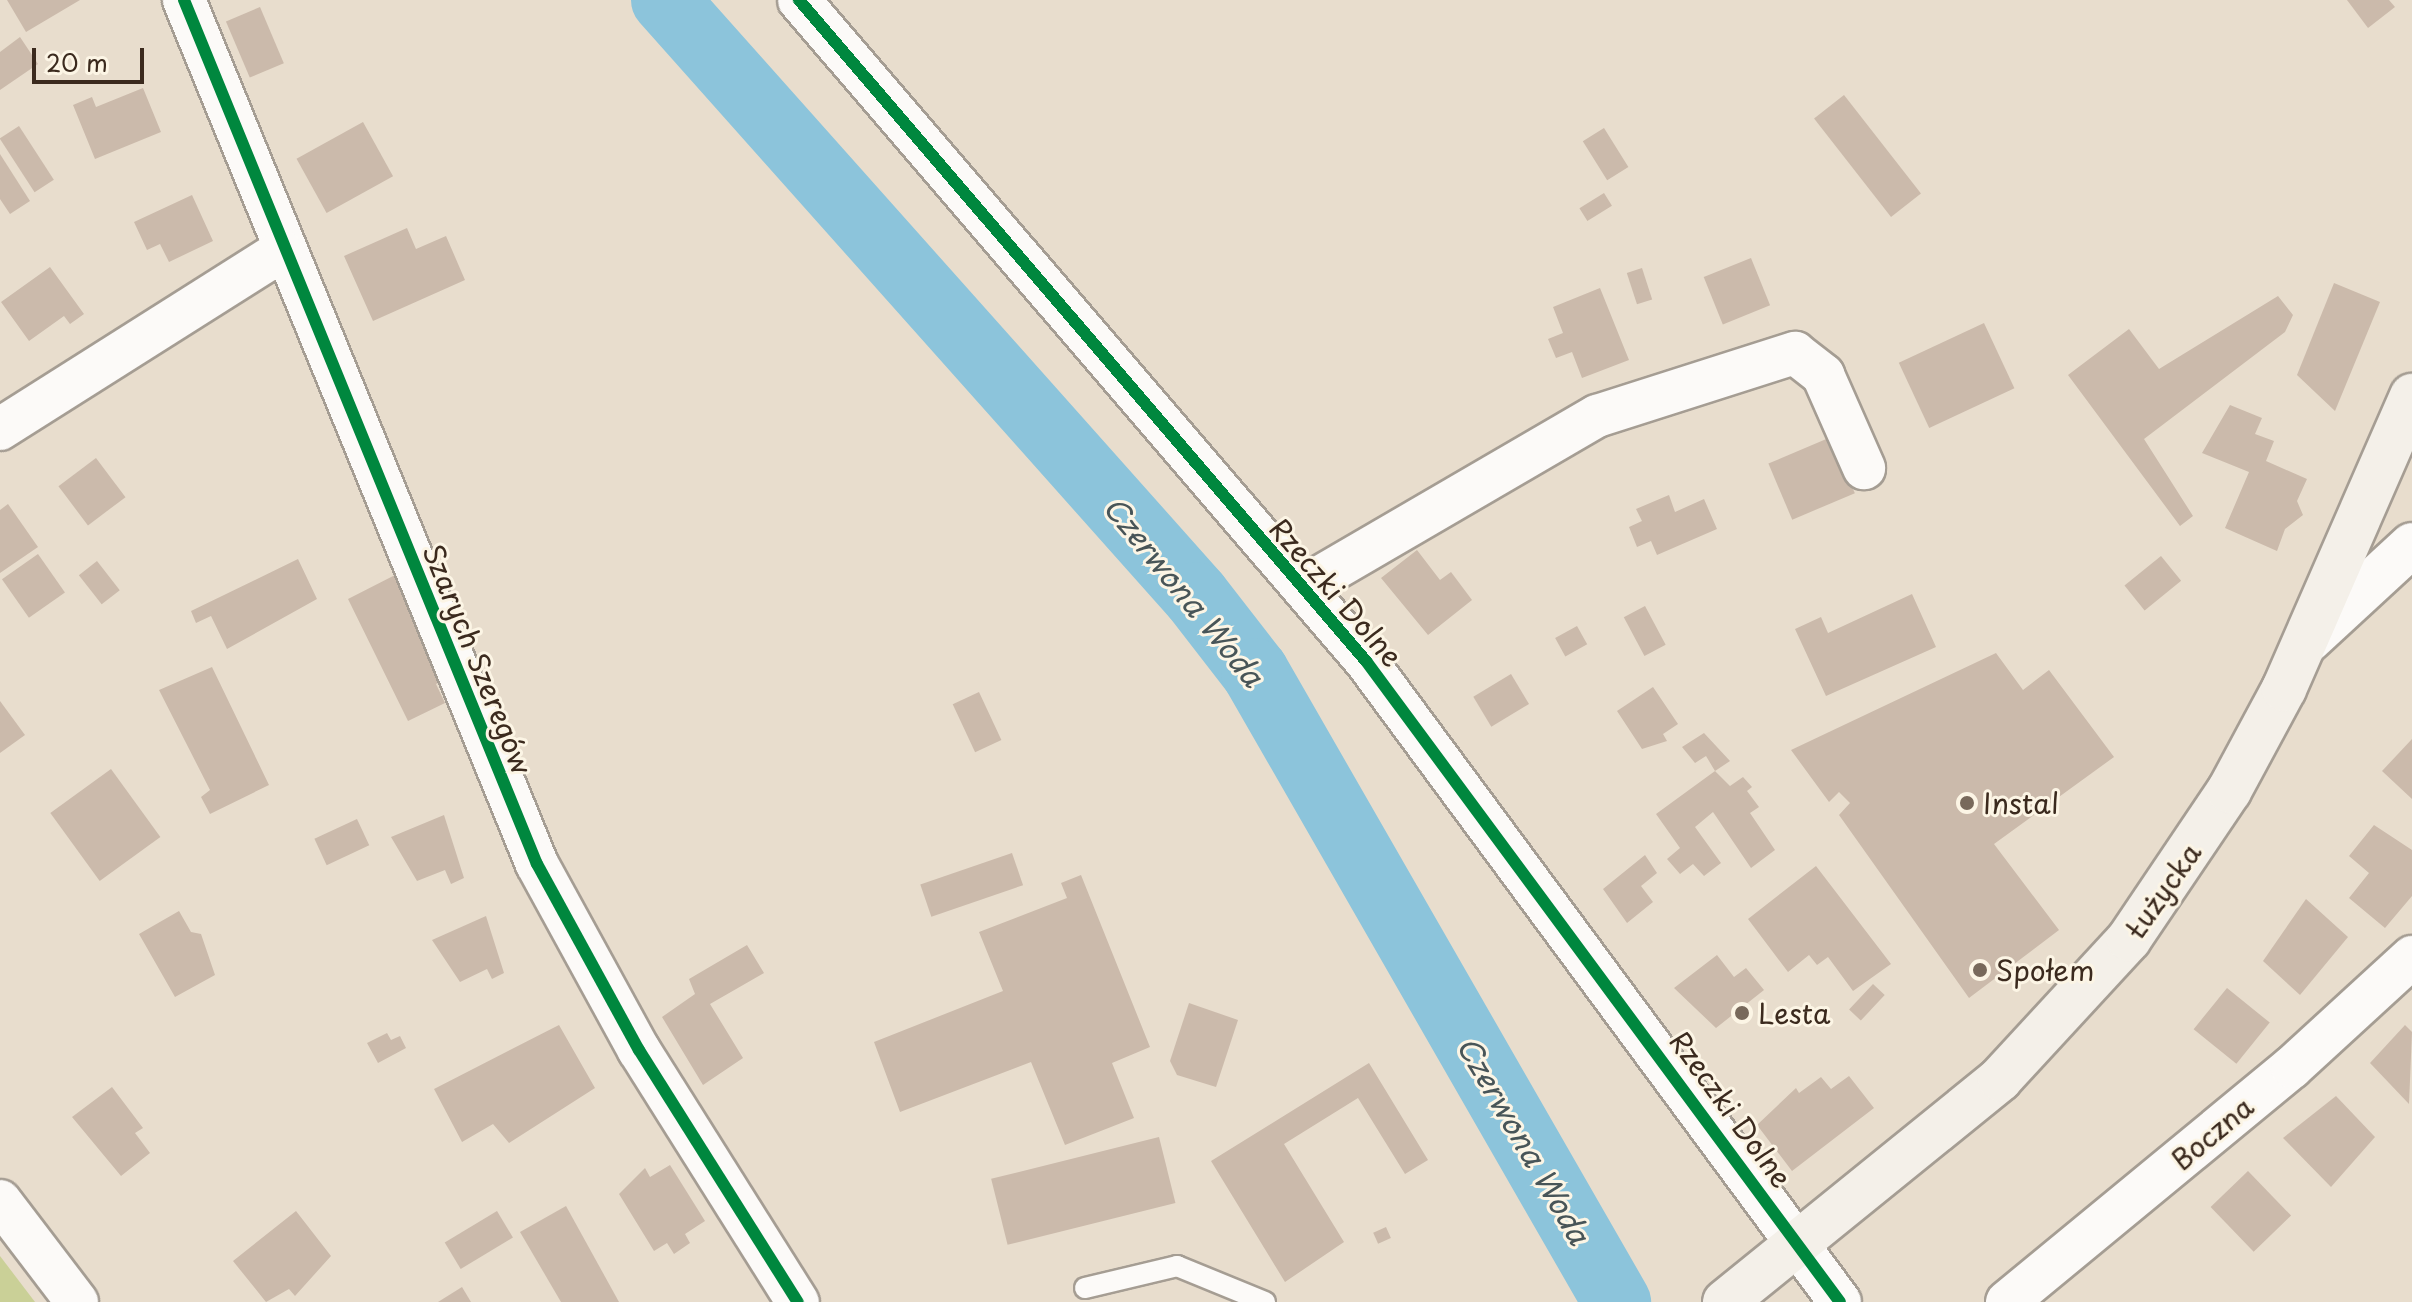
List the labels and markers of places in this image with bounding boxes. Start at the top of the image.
place label: Instal [1983,786,2059,820]
marker: Instal [1958,794,1976,812]
place label: Społem [1996,953,2095,987]
marker: Społem [1971,961,1989,979]
place label: Lesta [1758,996,1830,1030]
marker: Lesta [1733,1004,1751,1022]

